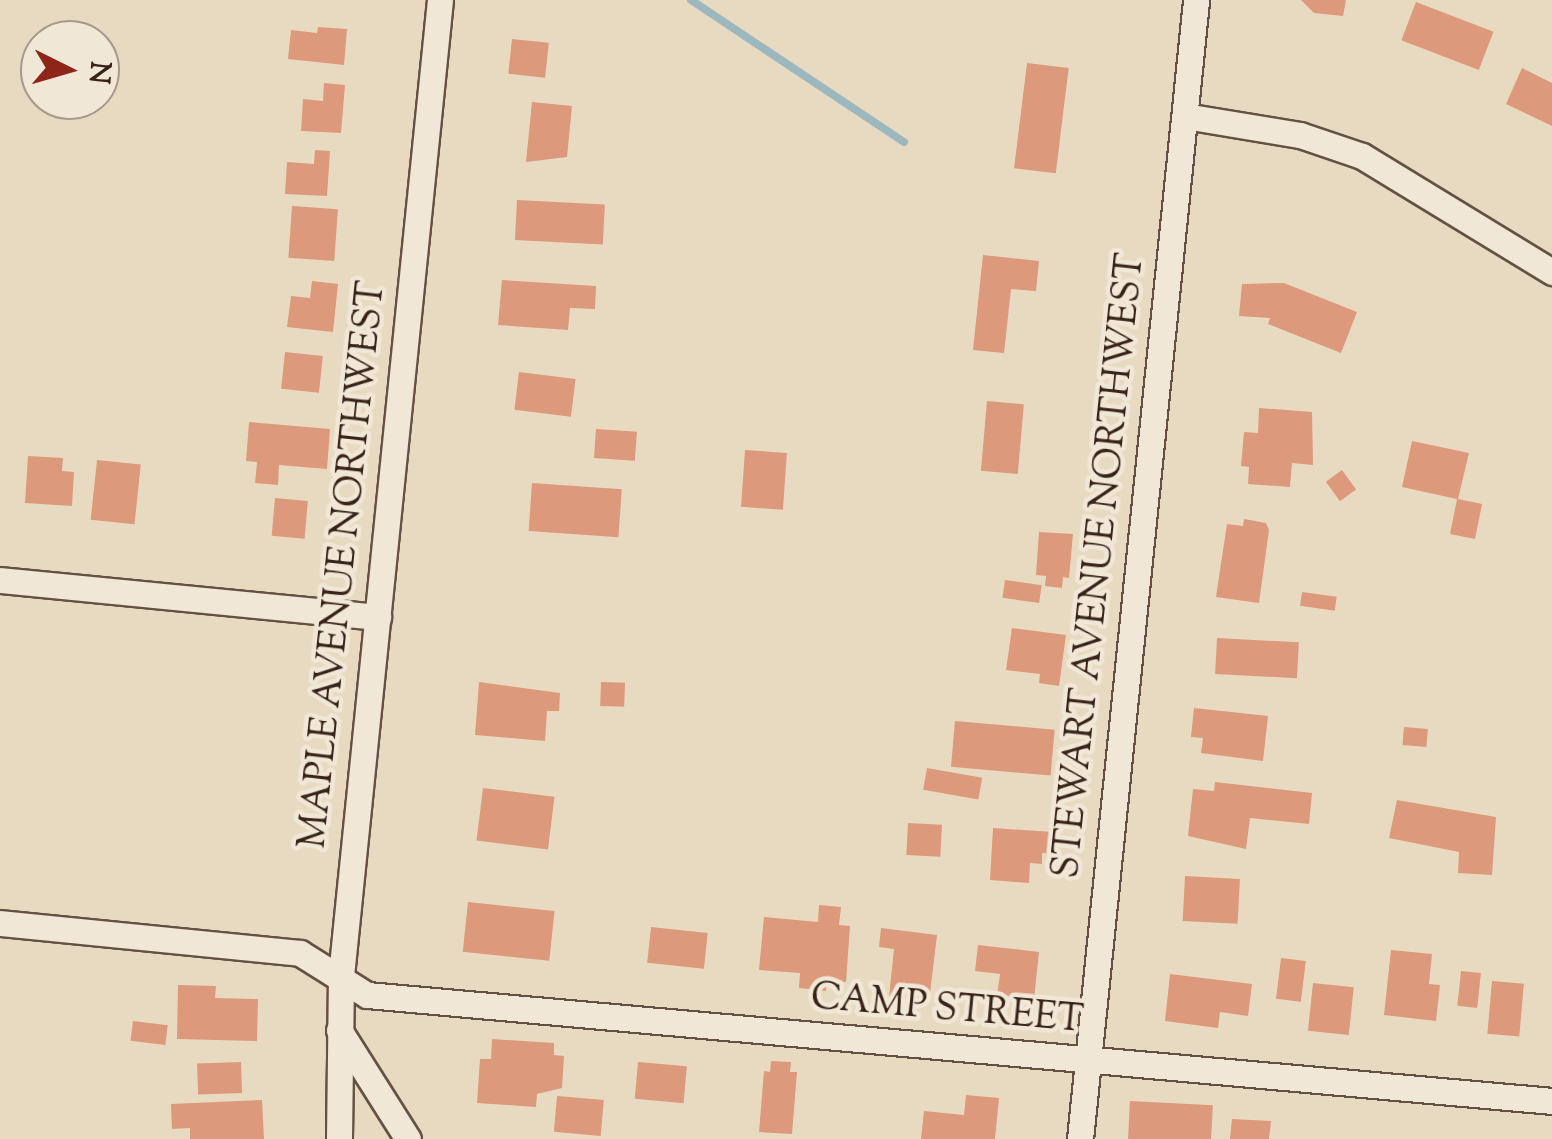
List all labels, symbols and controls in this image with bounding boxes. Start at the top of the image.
north arrow [20,20,120,120]
text: N [77,60,119,85]
street label: STEWART AVENUE NORTHWEST [1045,251,1157,881]
street label: MAPLE AVENUE NORTHWEST [293,279,397,851]
street label: CAMP STREET [809,976,1085,1046]

